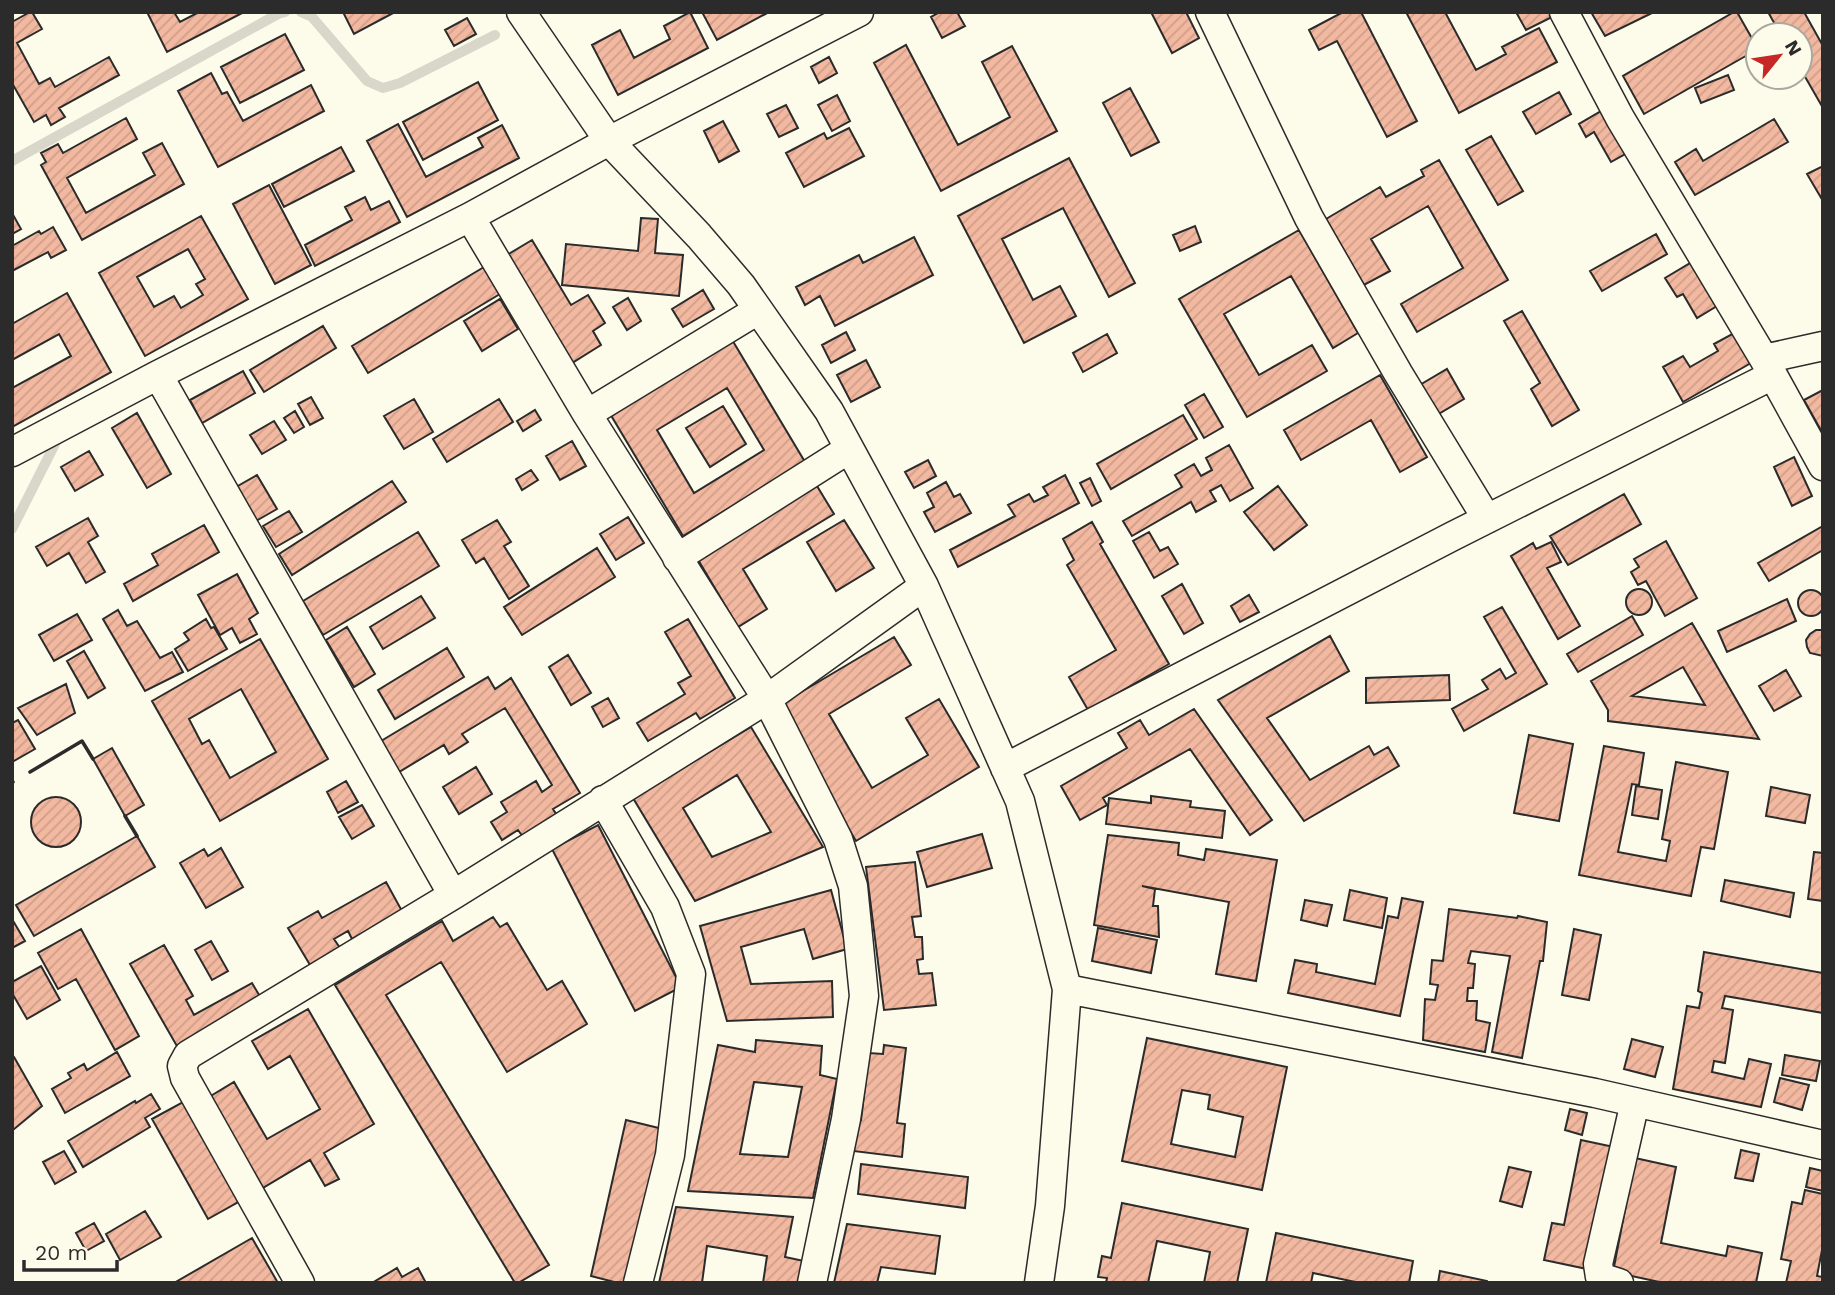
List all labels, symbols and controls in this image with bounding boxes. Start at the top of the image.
north arrow [1744,21,1814,91]
text: N [1780,36,1807,60]
scale bar [24,1228,117,1272]
text: 20 m [35,1240,87,1265]

